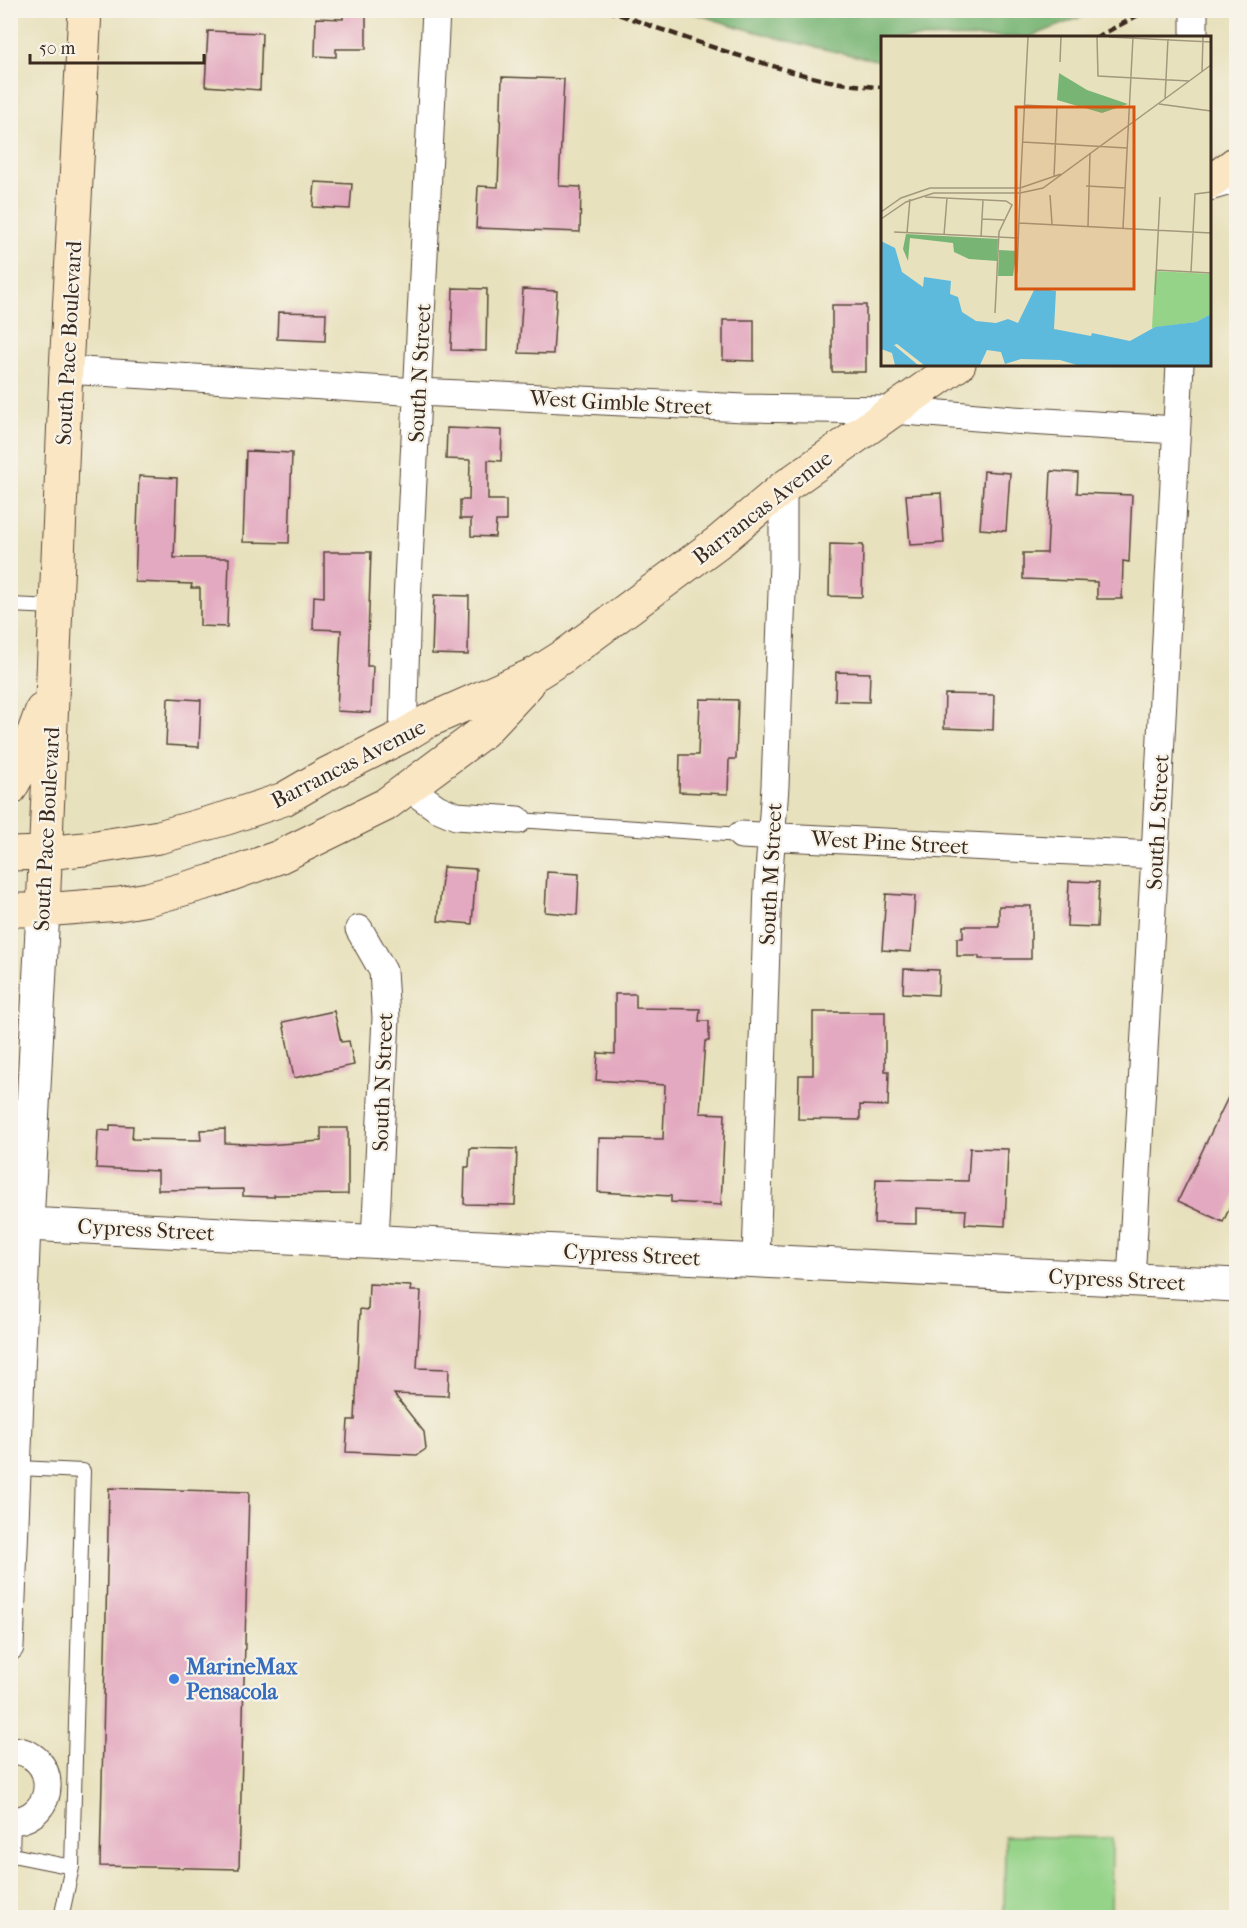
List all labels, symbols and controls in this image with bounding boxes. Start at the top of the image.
scale bar [30,27,204,65]
inset map [881,36,1211,366]
text: 50 m [39,38,76,59]
street label: South Pace Boulevard [51,239,87,446]
street label: South N Street [403,303,437,443]
street label: West Gimble Street [528,385,713,421]
street label: Barrancas Avenue [688,445,838,570]
street label: Barrancas Avenue [267,714,430,814]
street label: South Pace Boulevard [29,725,65,932]
street label: South L Street [1141,754,1175,890]
street label: South M Street [754,802,788,946]
street label: West Pine Street [809,826,970,860]
street label: South N Street [368,1012,398,1152]
street label: Cypress Street [77,1213,215,1247]
street label: Cypress Street [563,1238,701,1272]
street label: Cypress Street [1048,1263,1186,1297]
place label: MarineMax Pensacola [185,1654,298,1705]
marker: MarineMax Pensacola [167,1672,181,1686]

